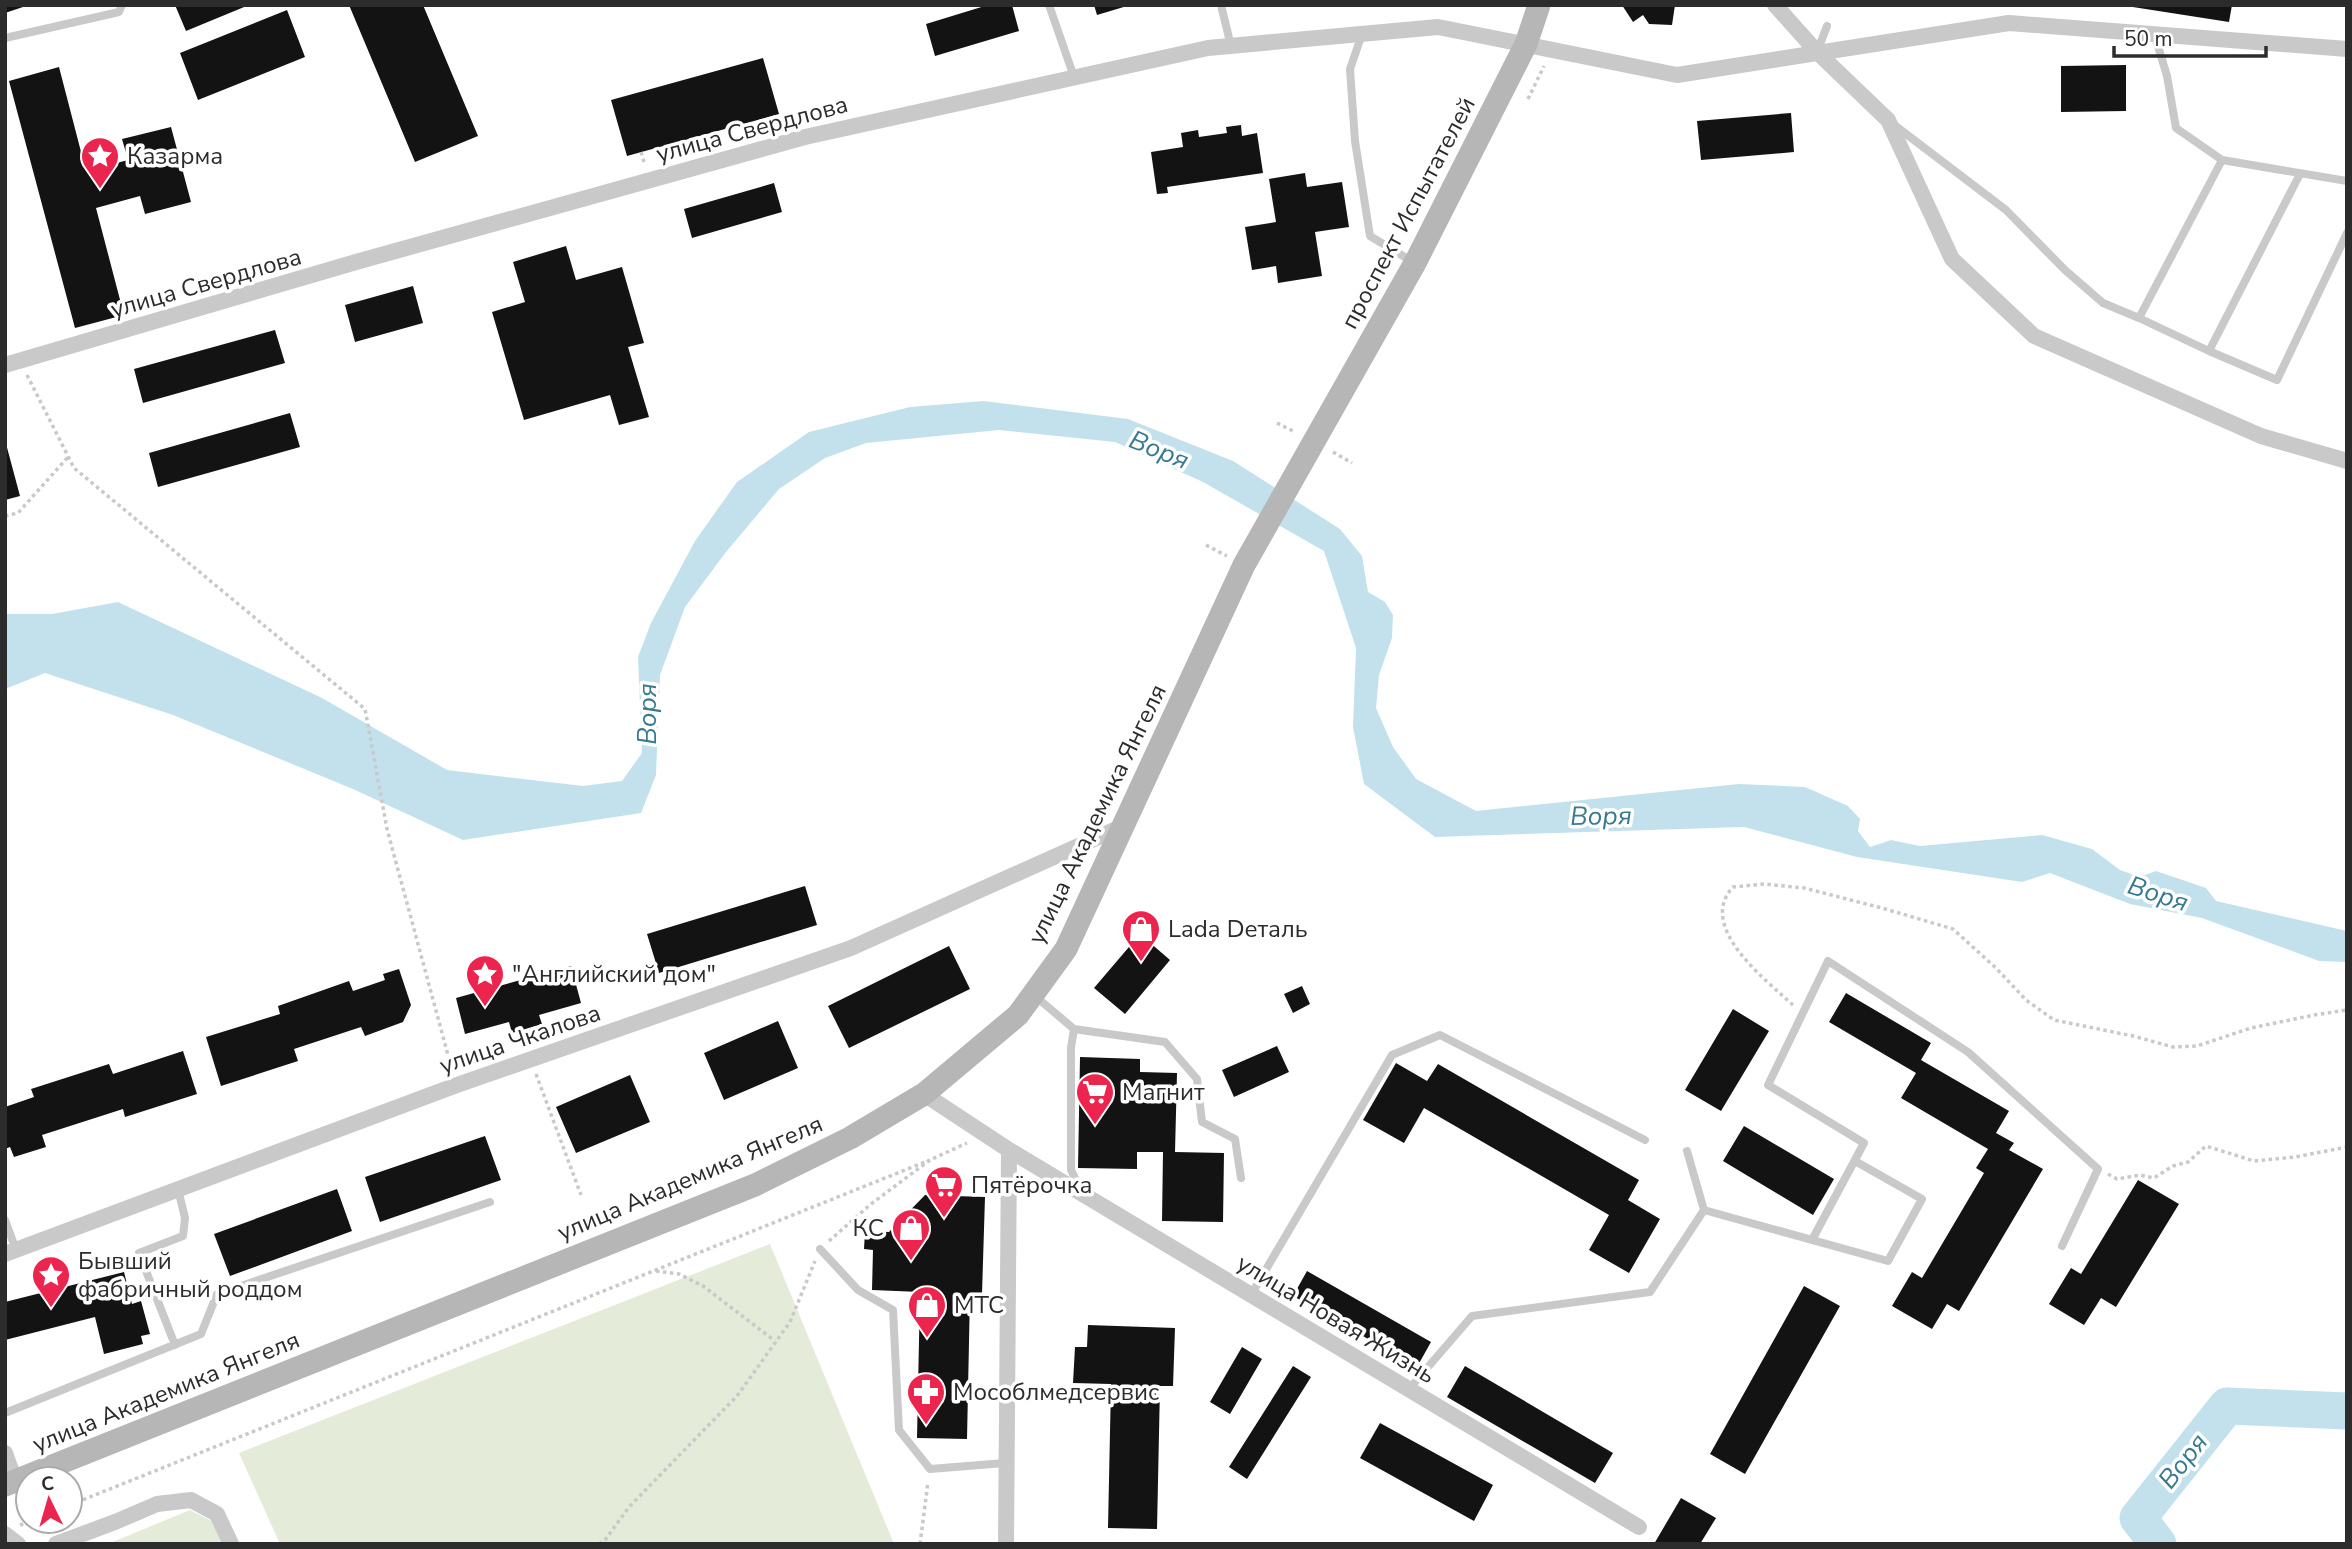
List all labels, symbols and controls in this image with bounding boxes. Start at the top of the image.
scale bar [2114,14,2266,58]
text: 50 m [2124,25,2173,53]
street label: улица Свердлова [653,88,851,170]
street label: проспект Испытателей [1333,91,1483,335]
place icon: Казарма [79,135,121,190]
place label: Казарма [127,140,223,172]
street label: улица Свердлова [107,240,305,326]
water label: Воря [1124,422,1194,478]
street label: улица Академика Янгеля [1020,679,1174,949]
water label: Воря [630,683,665,745]
water label: Воря [1570,798,1632,834]
water label: Воря [2123,868,2193,920]
shop icon: Lada Dеталь [1120,908,1162,963]
place label: Lada Dеталь [1168,913,1308,945]
place icon: "Английский дом" [464,953,506,1008]
place label: "Английский дом" [512,958,716,990]
street label: улица Чкалова [435,996,605,1082]
supermarket icon: Магнит [1074,1071,1116,1126]
place label: Магнит [1122,1076,1205,1108]
street label: улица Академика Янгеля [552,1108,828,1248]
supermarket icon: Пятёрочка [923,1164,965,1219]
place label: Пятёрочка [971,1169,1092,1201]
shop icon: КС [890,1207,932,1262]
place label: КС [853,1212,884,1244]
place label: Бывший фабричный роддом [78,1245,303,1305]
street label: улица Новая Жизнь [1231,1247,1441,1391]
place icon: Бывший фабричный роддом [30,1254,72,1309]
shop icon: МТС [906,1284,948,1339]
place label: МТС [954,1289,1004,1321]
street label: улица Академика Янгеля [28,1324,304,1460]
pharmacy icon: Мособлмедсервис [905,1371,947,1426]
place label: Мособлмедсервис [953,1376,1159,1408]
water label: Воря [2150,1426,2216,1496]
north arrow [14,1465,84,1535]
text: С [40,1471,55,1498]

